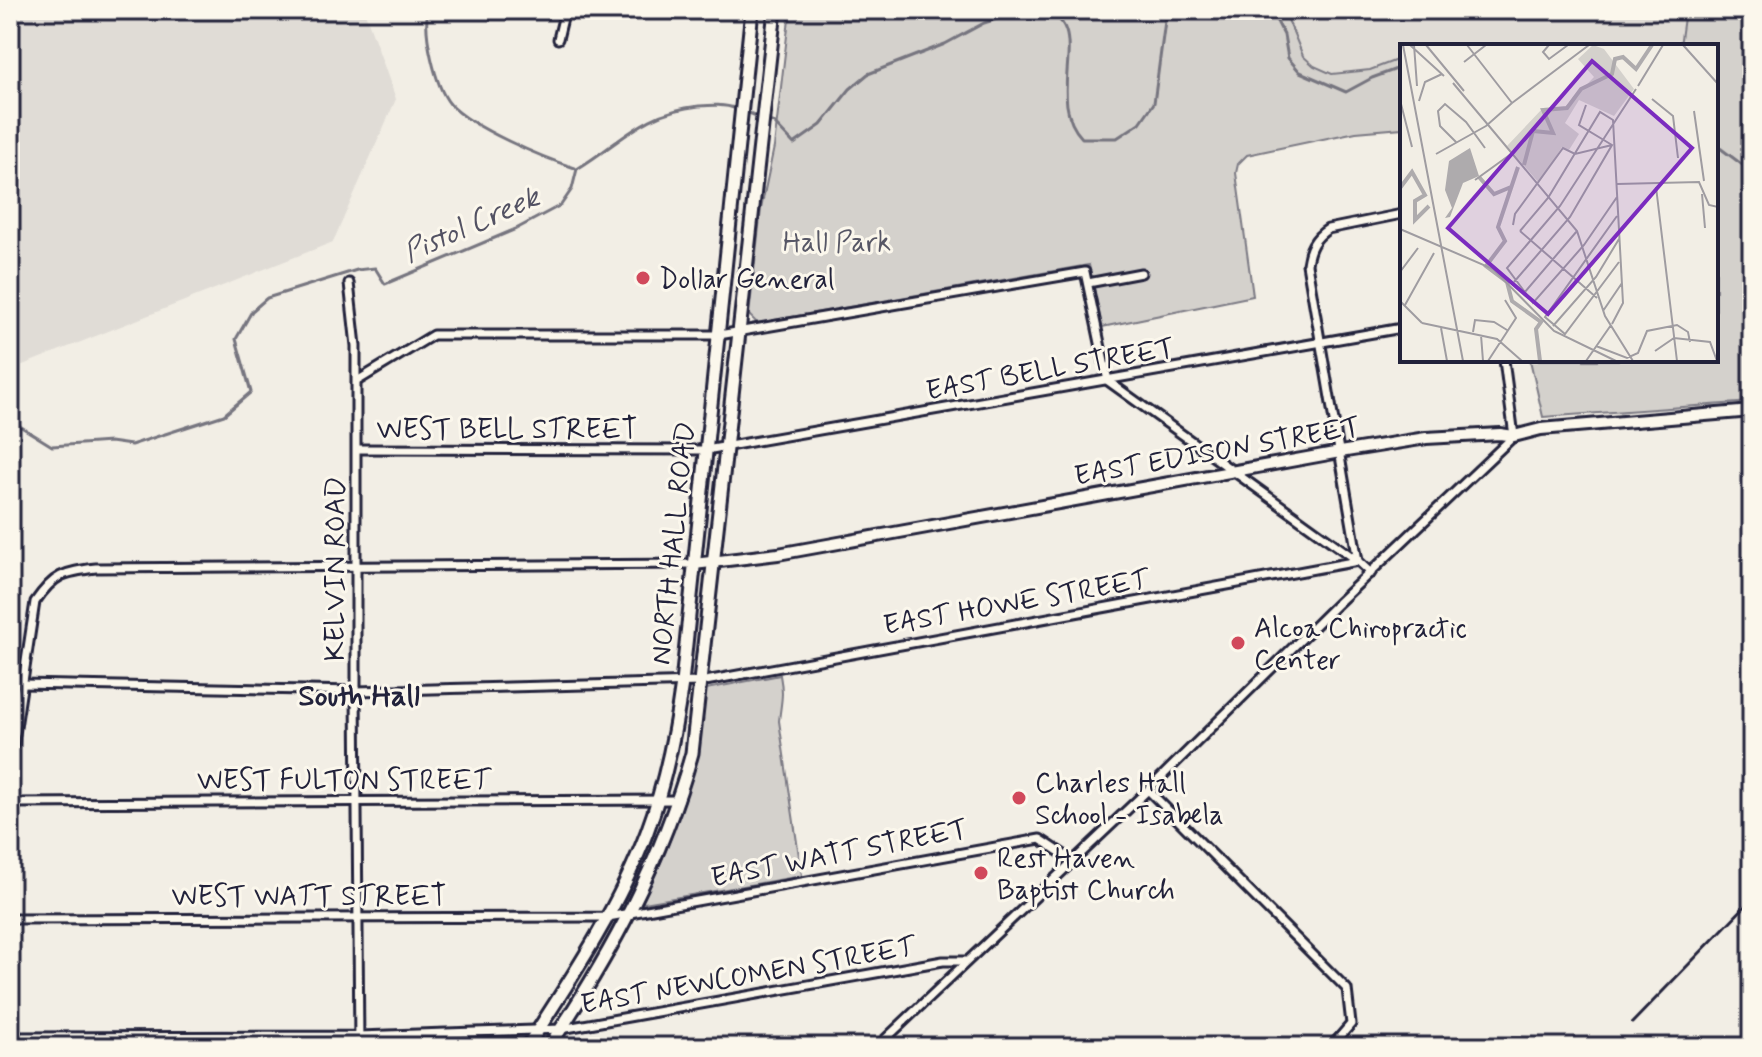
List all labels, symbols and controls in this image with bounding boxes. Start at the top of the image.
inset map [1400,44,1718,362]
water label: Pistol Creek [397,177,547,273]
park label: Hall Park [783,225,891,262]
place label: Dollar General [659,262,835,299]
marker: Dollar General [634,269,652,287]
street label: EAST BELL STREET [923,330,1178,411]
street label: EAST EDISON STREET [1072,409,1363,496]
street label: WEST BELL STREET [377,412,637,449]
street label: NORTH HALL ROAD [643,420,706,667]
street label: KELVIN ROAD [318,477,355,661]
street label: EAST HOWE STREET [880,562,1153,645]
place label: Alcoa Chiropractic Center [1254,611,1467,680]
marker: Alcoa Chiropractic Center [1229,634,1247,652]
district label: South Hall [298,677,420,716]
street label: WEST FULTON STREET [197,763,492,800]
place label: Charles Hall School - Isabela [1035,766,1224,835]
marker: Charles Hall School - Isabela [1010,789,1028,807]
street label: EAST WATT STREET [708,811,971,897]
place label: Rest Haven Baptist Church [997,841,1175,910]
marker: Rest Haven Baptist Church [972,864,990,882]
street label: WEST WATT STREET [172,879,446,916]
street label: EAST NEWCOMEN STREET [578,929,920,1024]

